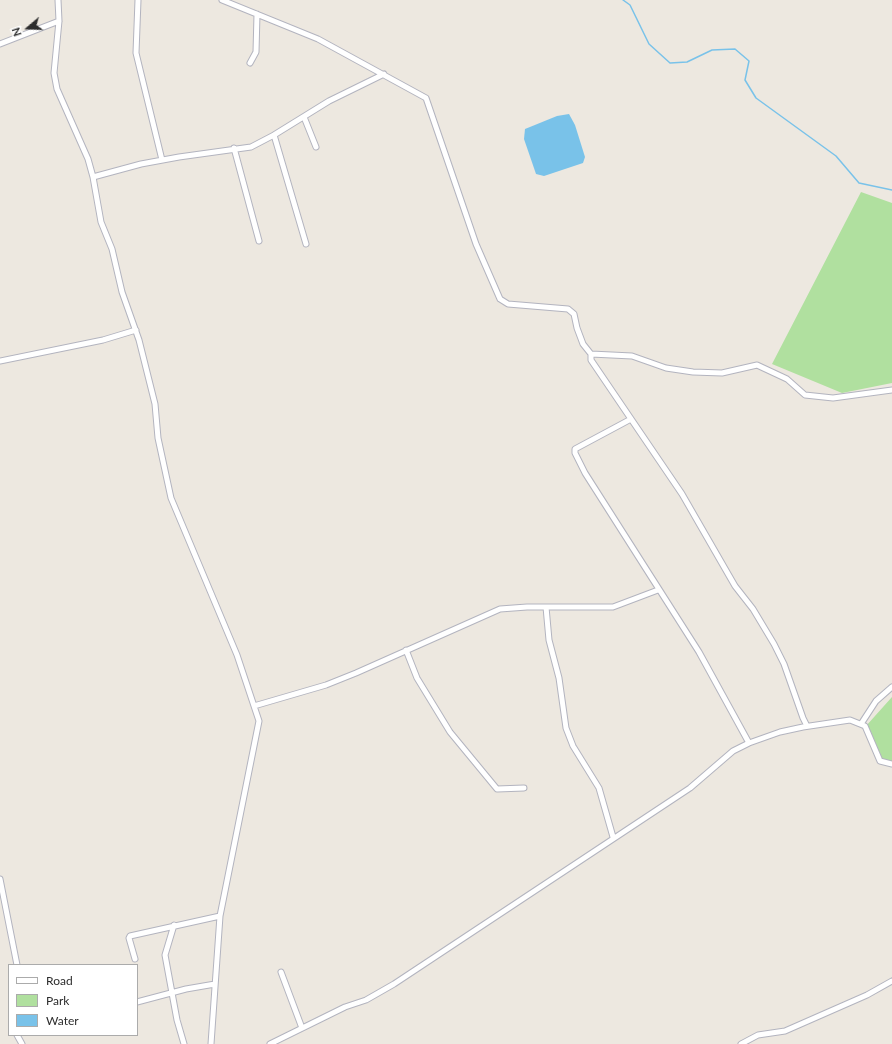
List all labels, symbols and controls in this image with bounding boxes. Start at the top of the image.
north arrow [8,8,48,48]
text: N [9,26,24,38]
legend [8,964,138,1036]
text: Road [46,973,73,988]
text: Park [46,993,69,1008]
text: Water [46,1013,79,1028]

